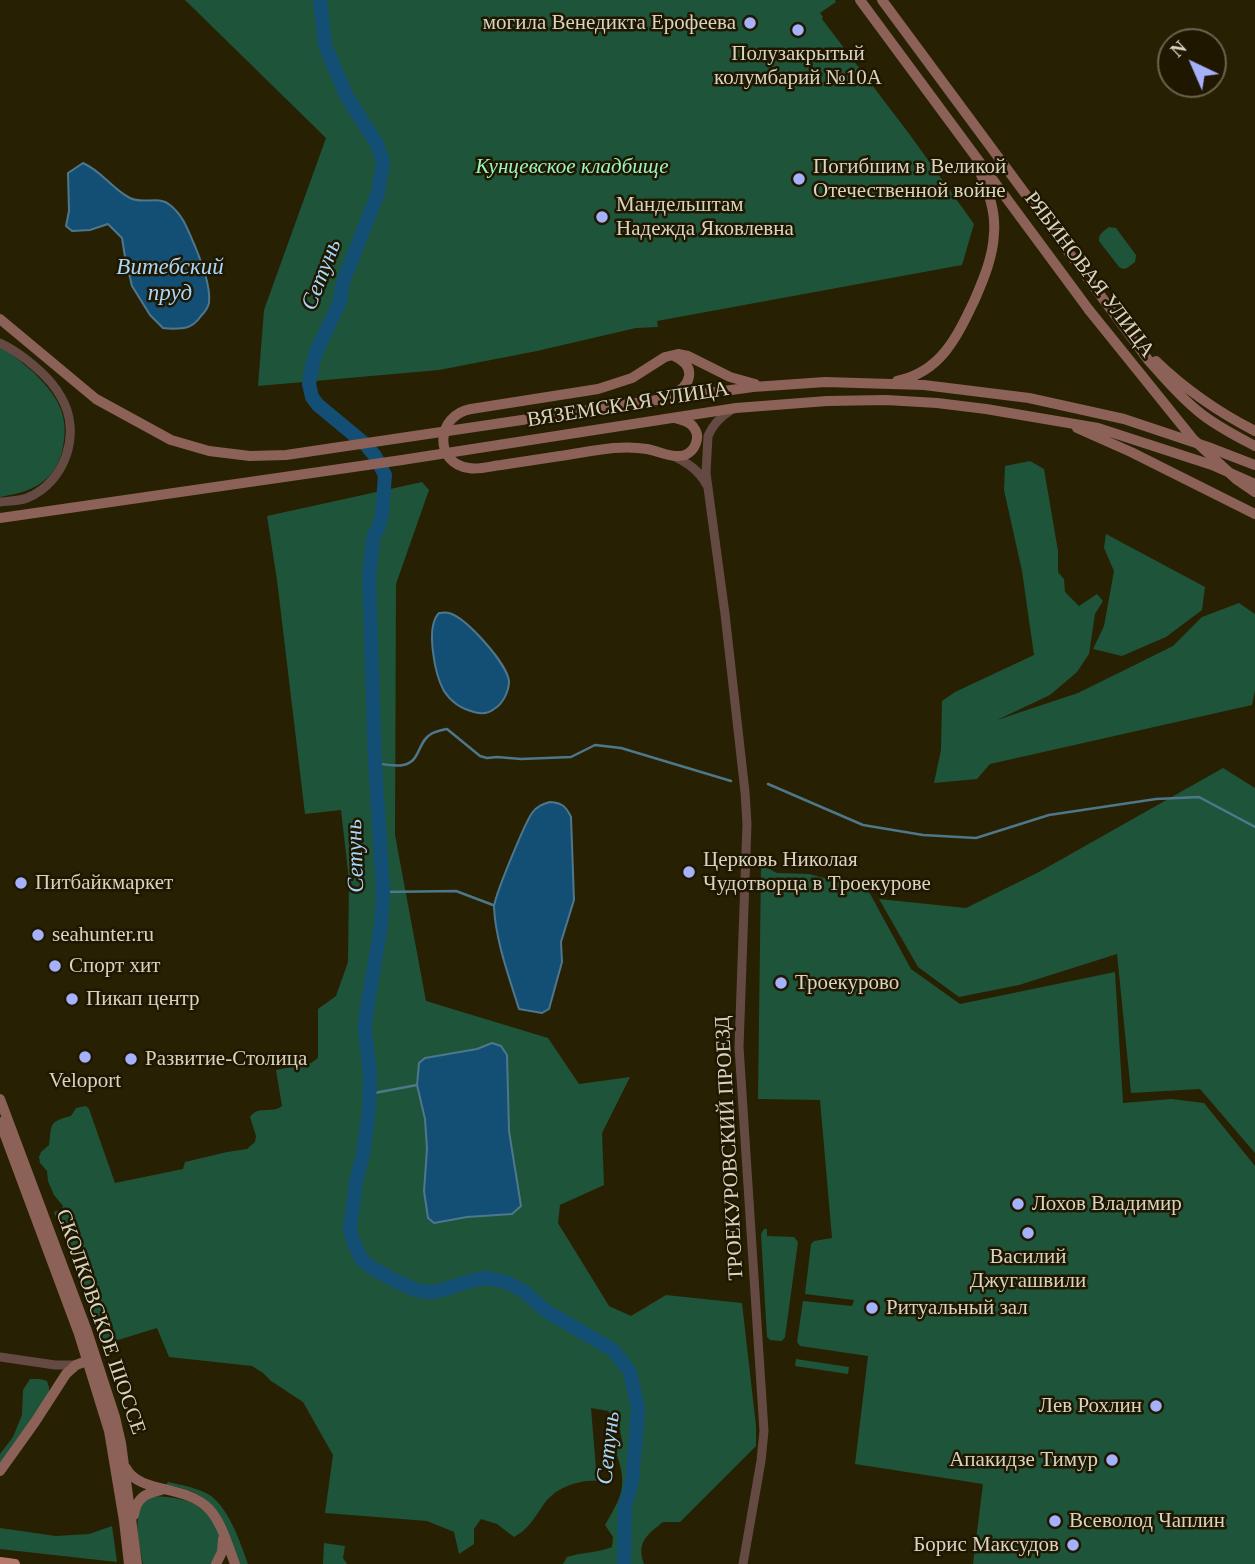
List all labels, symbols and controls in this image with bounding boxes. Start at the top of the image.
place label: могила Венедикта Ерофеева [483,10,736,36]
marker: могила Венедикта Ерофеева [742,15,758,31]
marker: Полузакрытый колумбарий №10А [790,22,806,38]
north arrow [1157,28,1227,98]
text: N [1166,37,1191,61]
place label: Полузакрытый колумбарий №10А [714,41,882,91]
park label: Кунцевское кладбище [476,154,668,180]
place label: Погибшим в Великой Отечественной войне [813,154,1006,204]
marker: Погибшим в Великой Отечественной войне [791,171,807,187]
street label: РЯБИНОВАЯ УЛИЦА [1018,187,1160,363]
place label: Мандельштам Надежда Яковлевна [616,192,794,242]
marker: Мандельштам Надежда Яковлевна [594,209,610,225]
water label: Сетунь [296,236,348,314]
water label: Витебский пруд [116,254,224,308]
street label: ВЯЗЕМСКАЯ УЛИЦА [525,377,731,433]
water label: Сетунь [341,819,371,893]
place label: Церковь Николая Чудотворца в Троекурове [703,847,931,897]
marker: Церковь Николая Чудотворца в Троекурове [681,864,697,880]
place label: Питбайкмаркет [35,870,173,896]
marker: Питбайкмаркет [13,875,29,891]
place label: seahunter.ru [52,922,154,948]
marker: seahunter.ru [30,927,46,943]
place label: Спорт хит [69,953,160,979]
marker: Спорт хит [47,958,63,974]
place label: Троекурово [795,970,899,996]
marker: Троекурово [773,975,789,991]
place label: Пикап центр [86,986,200,1012]
marker: Пикап центр [64,991,80,1007]
street label: ТРОЕКУРОВСКИЙ ПРОЕЗД [710,1015,750,1281]
place label: Развитие-Столица [145,1046,307,1072]
marker: Veloport [77,1049,93,1065]
marker: Развитие-Столица [123,1051,139,1067]
place label: Veloport [49,1068,121,1094]
place label: Лохов Владимир [1032,1191,1182,1217]
marker: Лохов Владимир [1010,1196,1026,1212]
street label: СКОЛКОВСКОЕ ШОССЕ [50,1206,150,1438]
marker: Василий Джугашвили [1020,1225,1036,1241]
place label: Василий Джугашвили [970,1244,1086,1294]
place label: Ритуальный зал [886,1295,1028,1321]
marker: Ритуальный зал [864,1300,880,1316]
place label: Лев Рохлин [1039,1393,1142,1419]
marker: Лев Рохлин [1148,1398,1164,1414]
water label: Сетунь [591,1410,627,1486]
place label: Апакидзе Тимур [949,1447,1098,1473]
marker: Апакидзе Тимур [1104,1452,1120,1468]
place label: Всеволод Чаплин [1069,1508,1225,1534]
marker: Всеволод Чаплин [1047,1513,1063,1529]
place label: Борис Максудов [913,1532,1059,1558]
marker: Борис Максудов [1065,1537,1081,1553]

